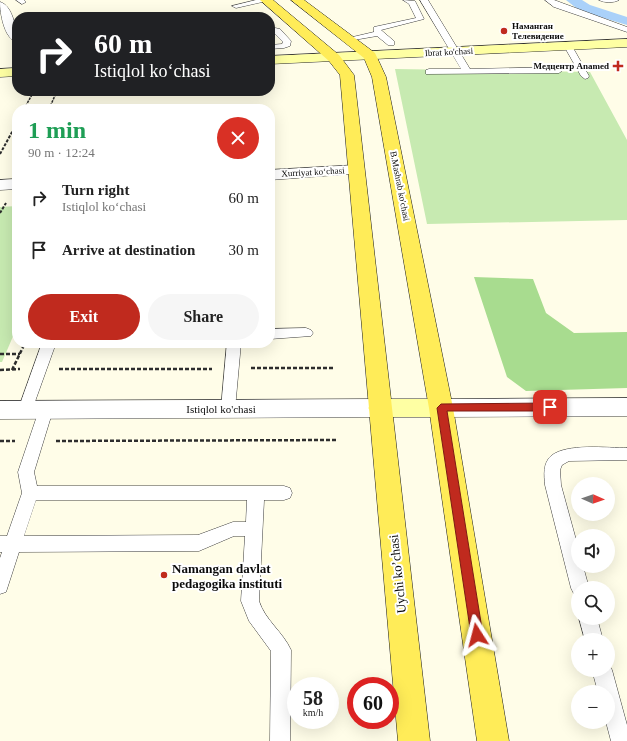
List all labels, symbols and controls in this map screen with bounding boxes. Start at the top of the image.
place label: Наманган Телевидение [512,21,564,41]
marker: Наманган Телевидение [499,26,509,36]
icon: right [28,28,80,80]
text: 60 m [94,28,152,59]
street label: Ibrat ko'chasi [425,46,474,58]
marker: Медцентр Anamed [612,60,624,72]
text: Istiqlol koʻchasi [94,61,210,81]
place label: Медцентр Anamed [534,61,609,71]
text: 1 min [28,117,86,143]
button: close [217,117,259,159]
text: 90 m · 12:24 [28,145,95,160]
street label: B.Mashrab ko'chasi [388,150,412,222]
street label: Xurriyat ko‘chasi [281,165,345,179]
text: Turn right [62,182,129,198]
icon: right [28,187,50,209]
text: 60 m [229,190,259,206]
text: Istiqlol koʻchasi [62,199,146,214]
icon: arrive [28,239,50,261]
text: Arrive at destination [62,242,195,258]
text: 30 m [229,242,259,258]
button: Exit [28,294,140,340]
button: Share [148,294,259,340]
pin [533,390,567,424]
icon: arrive [539,396,561,418]
street label: Istiqlol ko'chasi [186,403,256,415]
north arrow [571,477,615,521]
map controls [571,477,615,729]
button: sound [571,529,615,573]
street label: Uychi ko’chasi [386,533,409,614]
place label: Namangan davlat pedagogika instituti [172,561,283,591]
marker: Namangan davlat pedagogika instituti [159,570,169,580]
button: search [571,581,615,625]
position arrow [456,614,498,656]
button: + [571,633,615,677]
speed limit sign: 60 [347,677,399,729]
button: − [571,685,615,729]
text: 58 [303,687,323,709]
text: km/h [303,707,323,718]

